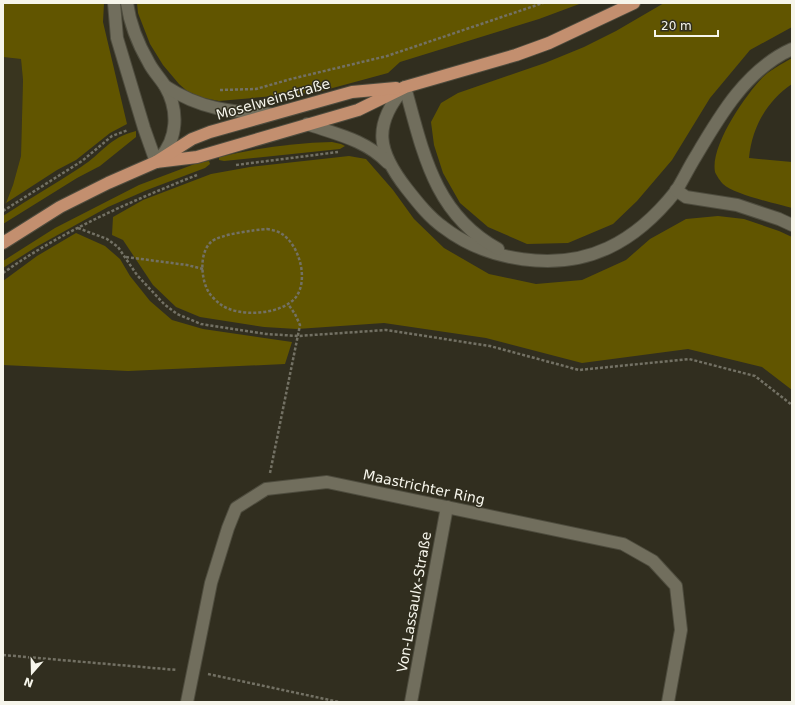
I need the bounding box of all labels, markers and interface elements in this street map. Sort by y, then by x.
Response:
scale bar [655,12,718,38]
text: 20 m [661,19,692,33]
street label: Moselweinstraße [214,75,332,123]
street label: Maastrichter Ring [362,466,486,508]
street label: Von-Lassaulx-Straße [394,530,434,674]
north arrow [12,653,52,693]
text: N [22,674,35,690]

